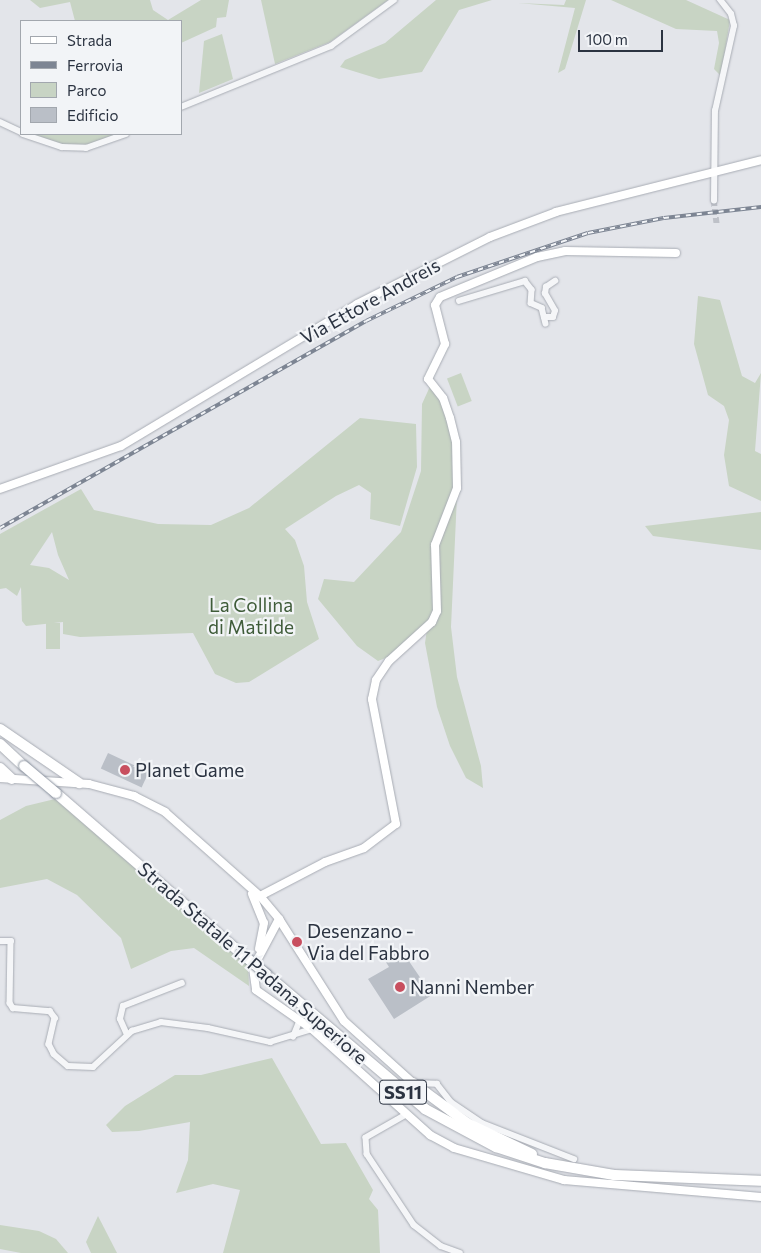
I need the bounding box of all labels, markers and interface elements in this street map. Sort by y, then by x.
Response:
legend [20,20,182,135]
scale bar [581,20,666,52]
text: 100 m [586,30,628,48]
text: Strada [67,31,112,49]
text: Ferrovia [67,56,123,74]
text: Parco [67,81,106,99]
text: Edificio [67,106,118,124]
street label: Via Ettore Andreis [296,253,444,349]
park label: La Collina di Matilde [208,594,294,638]
place label: Planet Game [135,759,244,781]
marker: Planet Game [119,764,131,776]
street label: Strada Statale 11 Padana Superiore [134,857,372,1069]
place label: Desenzano - Via del Fabbro [307,920,430,964]
marker: Desenzano - Via del Fabbro [291,936,303,948]
place label: Nanni Nember [410,976,534,998]
marker: Nanni Nember [394,981,406,993]
road number: SS11 [378,1076,428,1108]

